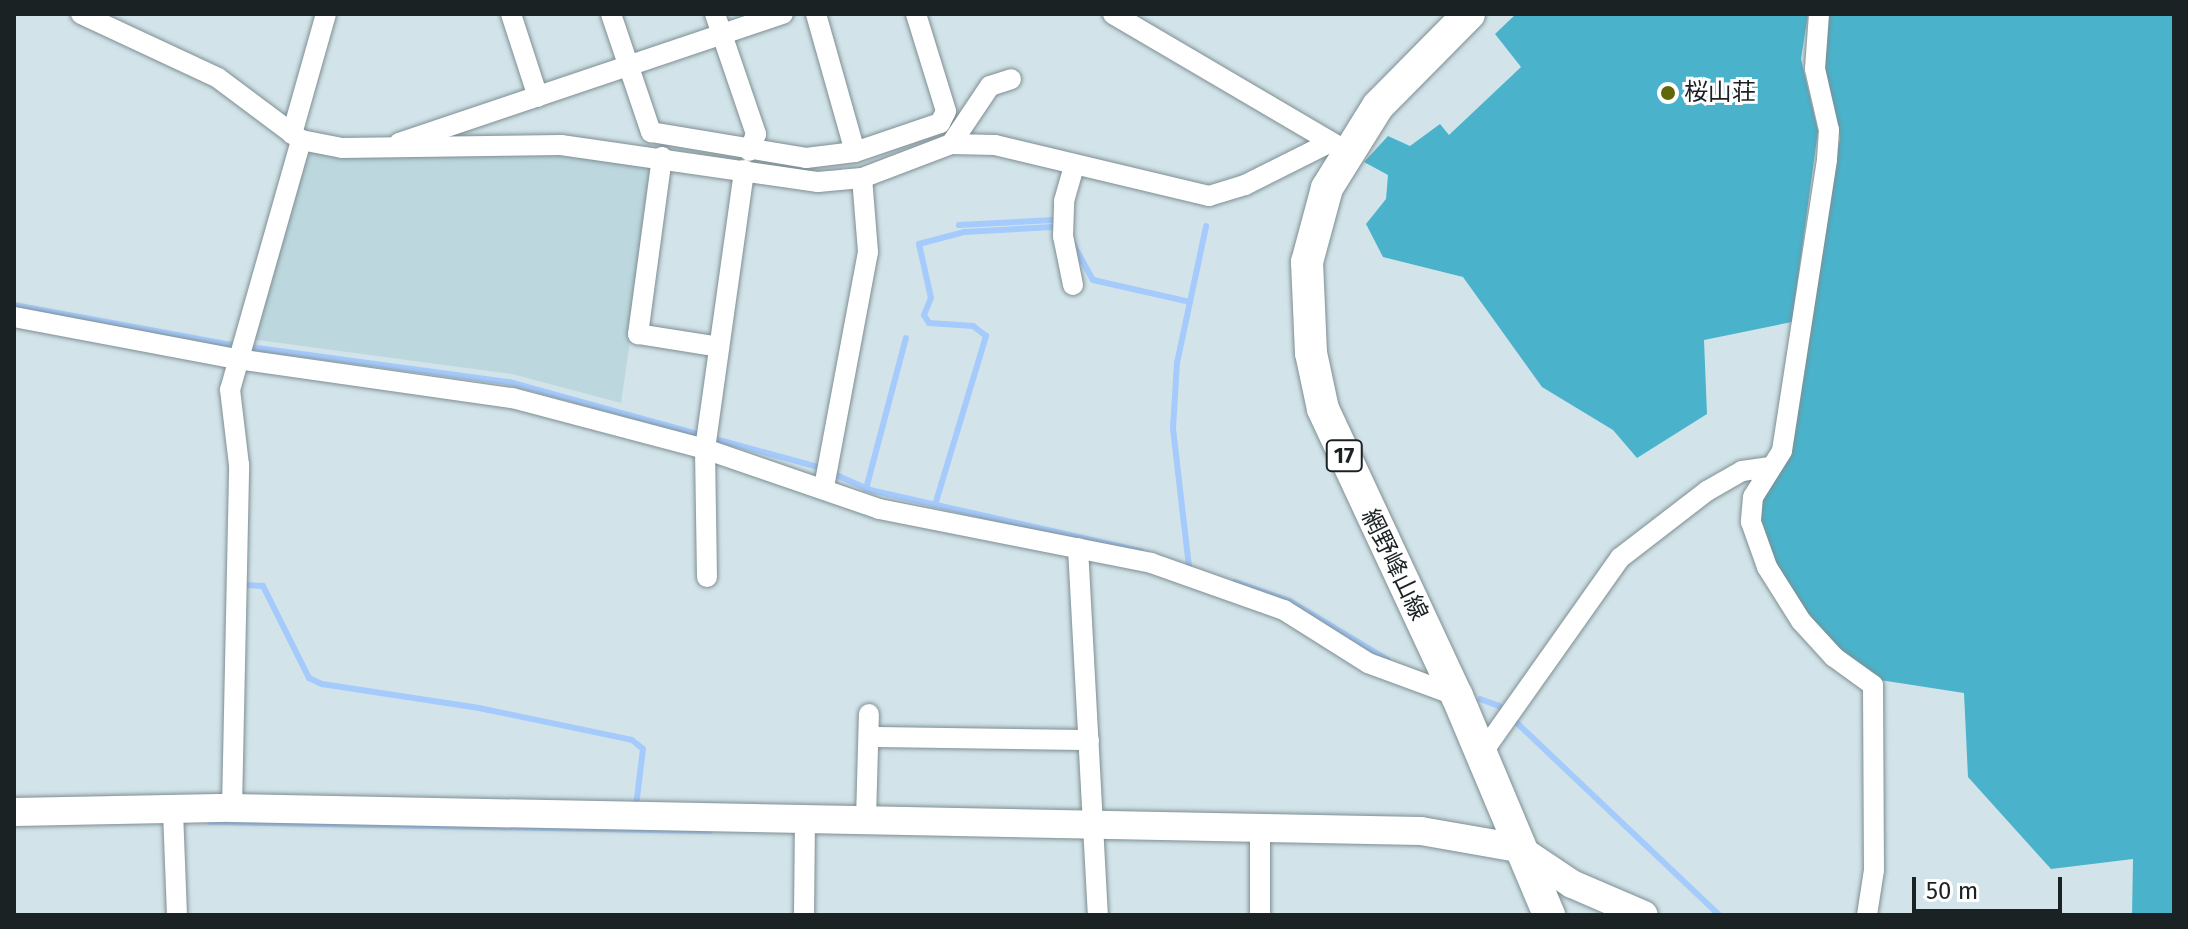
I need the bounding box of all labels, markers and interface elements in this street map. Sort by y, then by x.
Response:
place label: 桜山荘 [1684,79,1756,107]
marker: 桜山荘 [1659,84,1677,102]
road number: 17 [1324,438,1364,474]
street label: 網野峰山線 [1355,505,1433,625]
scale bar [1916,861,2066,911]
text: 50 m [1926,877,1978,905]

